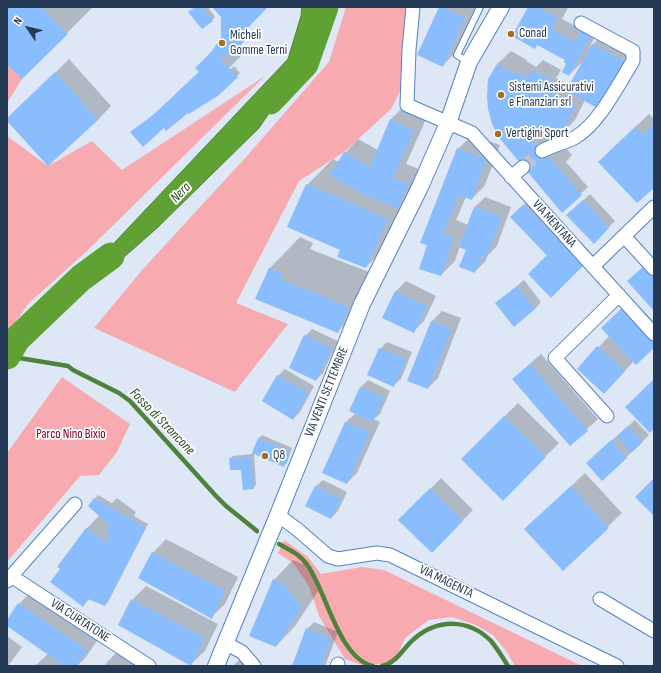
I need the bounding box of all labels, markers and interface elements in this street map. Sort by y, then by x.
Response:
north arrow [8,8,48,48]
text: N [11,15,25,27]
place label: Conad [519,26,547,42]
place label: Micheli Gomme Terni [230,28,287,59]
marker: Conad [506,29,516,39]
marker: Micheli Gomme Terni [217,38,227,48]
place label: Sistemi Assicurativi e Finanziari srl [509,80,594,111]
marker: Sistemi Assicurativi e Finanziari srl [496,90,506,100]
place label: Vertigini Sport [506,126,569,142]
marker: Vertigini Sport [493,129,503,139]
water label: Nera [167,179,195,207]
street label: VIA MENTANA [529,197,579,251]
street label: VIA VENTI SETTEMBRE [302,345,352,439]
water label: Fosso di Stroncone [126,385,198,459]
park label: Parco Nino Bixio [36,427,106,443]
place label: Q8 [273,448,285,464]
marker: Q8 [260,451,270,461]
street label: VIA MAGENTA [416,562,476,602]
street label: VIA CURTATONE [47,596,113,646]

